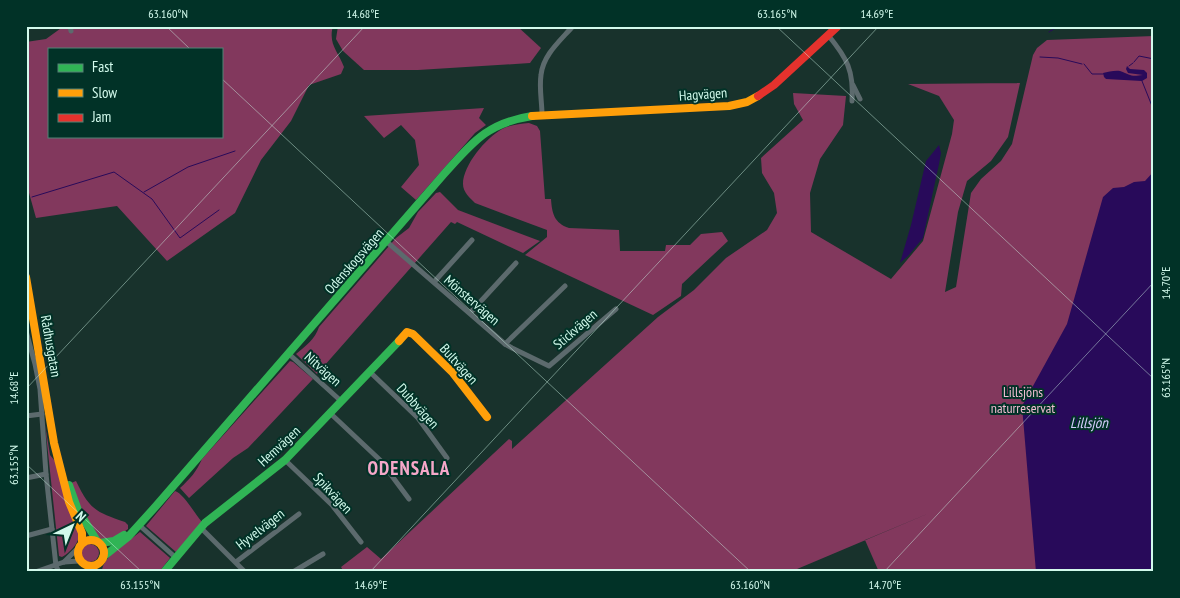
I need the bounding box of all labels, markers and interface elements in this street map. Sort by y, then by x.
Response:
text: 63.160°N [148,6,188,21]
text: 14.68°E [347,6,380,21]
text: 63.165°N [757,6,797,21]
text: 14.69°E [861,6,894,21]
legend [48,48,222,138]
text: Fast [92,57,113,76]
text: Slow [92,83,117,102]
street label: Hagvägen [678,83,728,105]
text: Jam [91,107,111,126]
street label: Odenskogsvägen [320,224,388,298]
text: 14.70°E [1158,267,1173,300]
street label: Mönstervägen [440,271,504,329]
street label: Stickvägen [549,305,601,353]
street label: Rådhusgatan [37,314,65,378]
street label: Bultvägen [436,340,482,388]
street label: Nitvägen [301,348,345,390]
text: 63.165°N [1158,358,1173,398]
text: 14.68°E [6,372,21,405]
street label: Dubbvägen [393,380,443,432]
park label: Lillsjöns naturreservat [991,383,1055,417]
water label: Lillsjön [1070,413,1109,432]
street label: Hemvägen [254,422,304,470]
text: 63.155°N [6,445,21,485]
district label: ODENSALA [368,456,450,480]
street label: Spikvägen [310,469,356,517]
north arrow [48,500,98,550]
street label: Hyvelvägen [232,505,288,553]
text: N [72,507,90,526]
text: 63.155°N [120,577,160,592]
text: 14.69°E [355,577,388,592]
text: 63.160°N [730,577,770,592]
text: 14.70°E [869,577,902,592]

